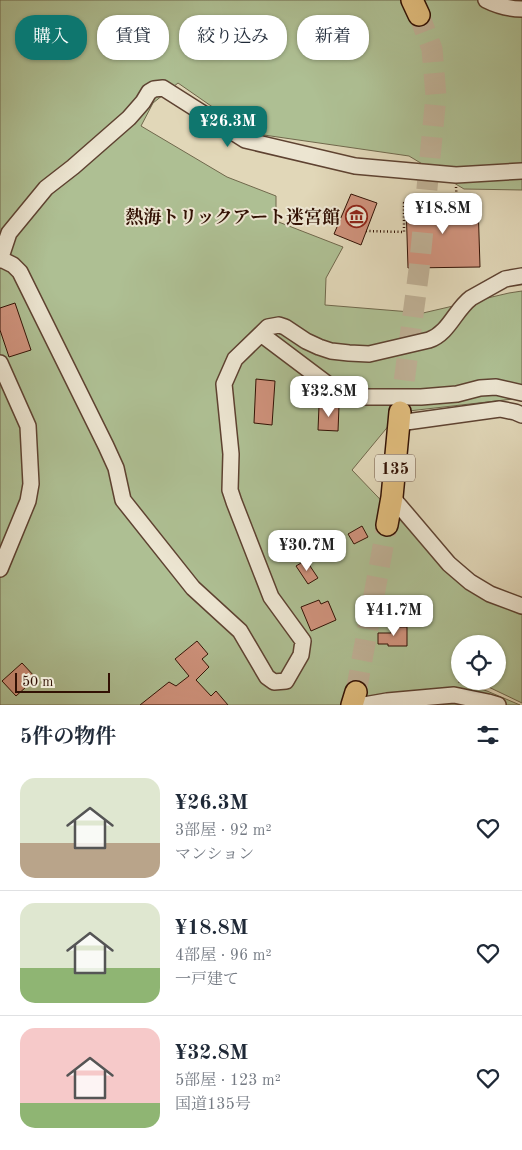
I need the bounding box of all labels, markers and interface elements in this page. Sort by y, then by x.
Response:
chip: 購入 [15,15,87,60]
chip: 賃貸 [97,15,169,60]
chip: 絞り込み [179,15,287,60]
chip: 新着 [297,15,369,60]
pin: ¥26.3M [187,106,269,148]
text: ¥26.3M [200,114,256,130]
pin: ¥18.8M [402,192,484,235]
text: ¥18.8M [415,201,471,217]
museum icon: 熱海トリックアート迷宮館 [344,205,368,229]
place label: 熱海トリックアート迷宮館 [125,207,340,227]
pin: ¥32.8M [288,376,370,418]
text: ¥32.8M [301,384,357,400]
road number: 135 [375,454,415,482]
pin: ¥30.7M [266,530,348,572]
text: ¥30.7M [279,538,335,554]
pin: ¥41.7M [353,594,435,637]
text: ¥41.7M [366,603,422,619]
map controls [451,635,506,690]
button: locate [451,635,506,690]
scale bar [15,670,110,693]
text: 50 m [22,675,53,689]
icon: filters [474,721,502,749]
text: 5件の物件 [20,727,116,748]
text: ¥26.3M [175,793,248,814]
icon: home [60,798,120,858]
icon: heart [474,814,502,842]
text: 3部屋 · 92 m² [175,823,272,839]
text: マンション [175,847,254,863]
text: ¥18.8M [175,918,248,939]
icon: home [60,923,120,983]
icon: heart [474,939,502,967]
text: 4部屋 · 96 m² [175,948,272,964]
text: 一戸建て [175,972,239,988]
text: ¥32.8M [175,1043,248,1064]
icon: home [60,1048,120,1108]
icon: heart [474,1064,502,1092]
text: 5部屋 · 123 m² [175,1073,281,1089]
text: 国道135号 [175,1097,251,1113]

